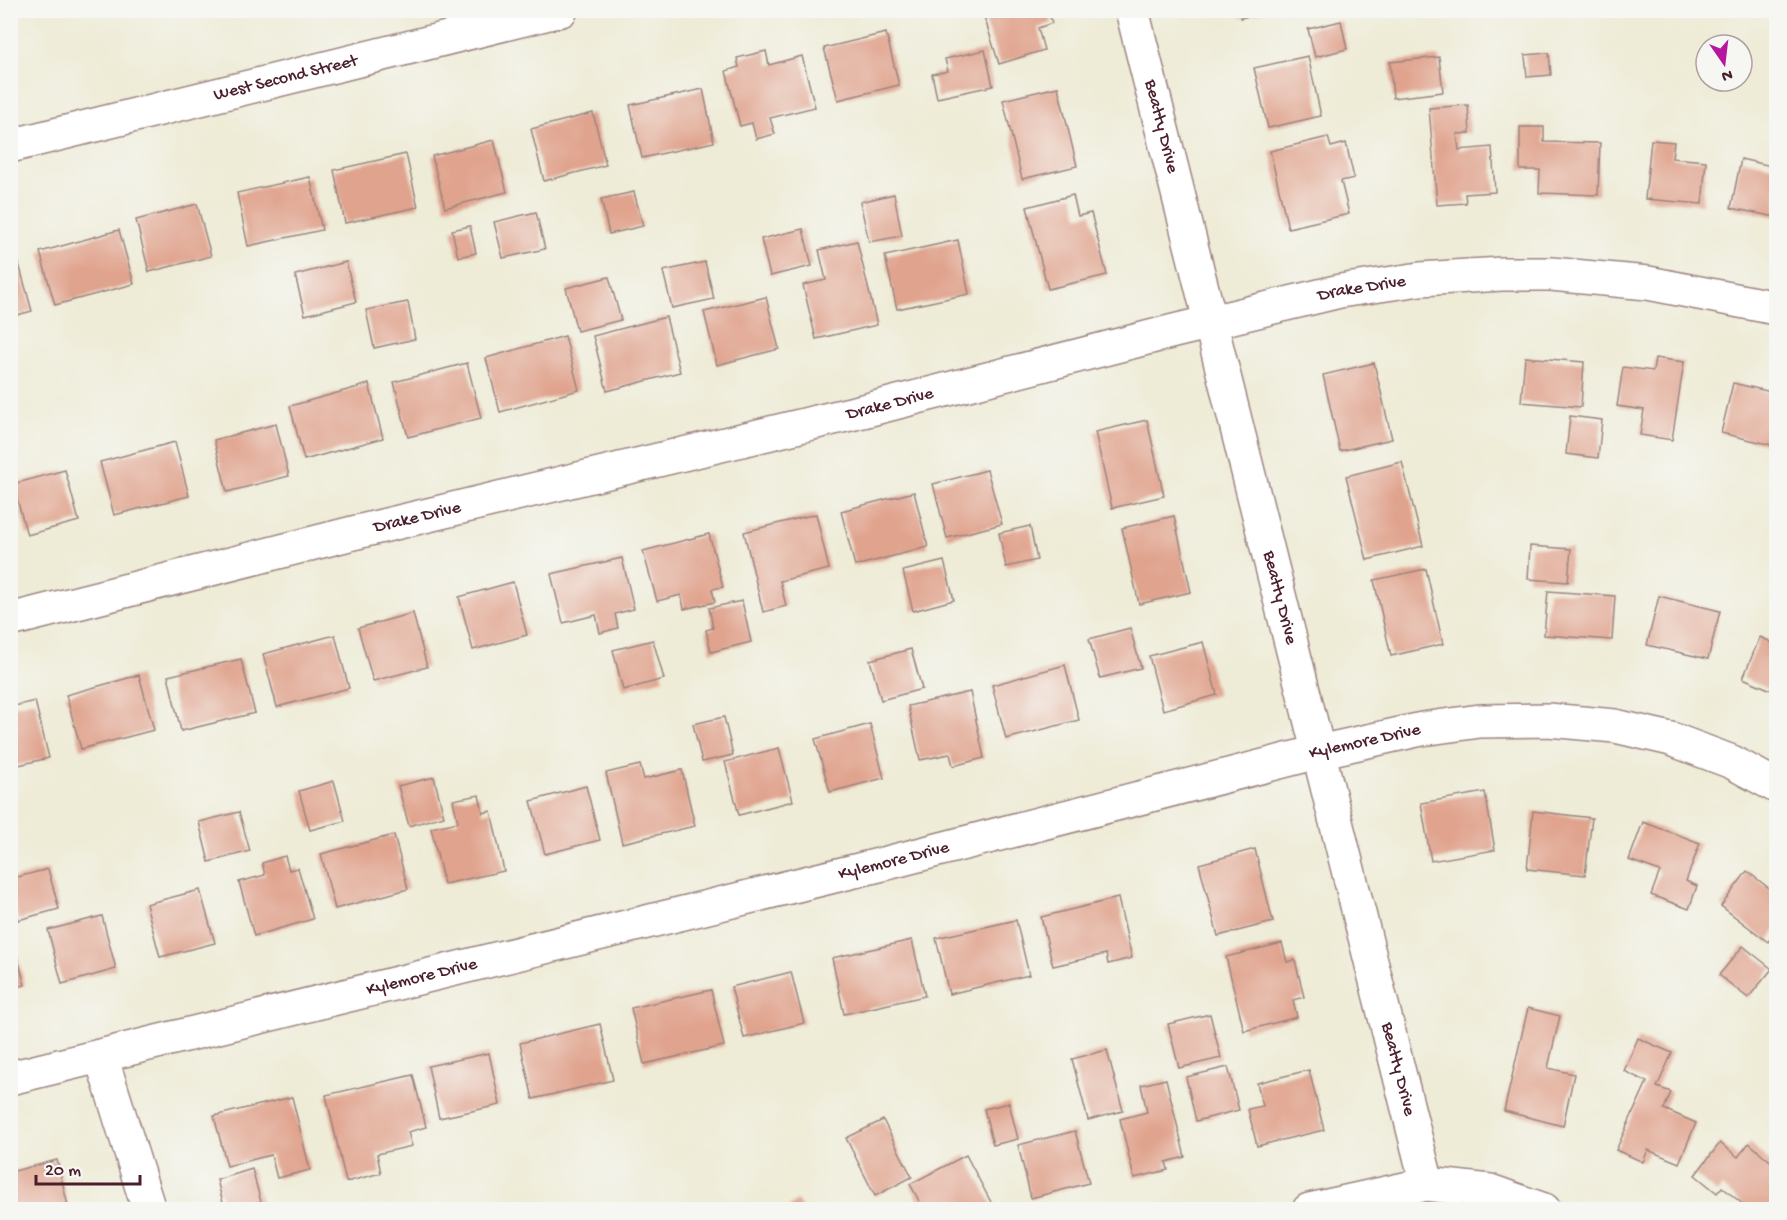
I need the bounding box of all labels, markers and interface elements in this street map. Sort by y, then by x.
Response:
north arrow [1694,33,1754,93]
street label: West Second Street [212,50,361,106]
text: N [1719,64,1734,85]
street label: Beatty Drive [1139,76,1183,176]
street label: Drake Drive [1315,271,1408,307]
street label: Drake Drive [843,383,936,425]
street label: Drake Drive [371,497,464,538]
street label: Beatty Drive [1258,548,1302,647]
street label: Kylemore Drive [1307,719,1423,764]
street label: Kylemore Drive [836,837,952,885]
street label: Kylemore Drive [364,953,480,1001]
street label: Beatty Drive [1376,1019,1420,1119]
scale bar [36,1148,140,1186]
text: 20 m [45,1161,81,1182]

